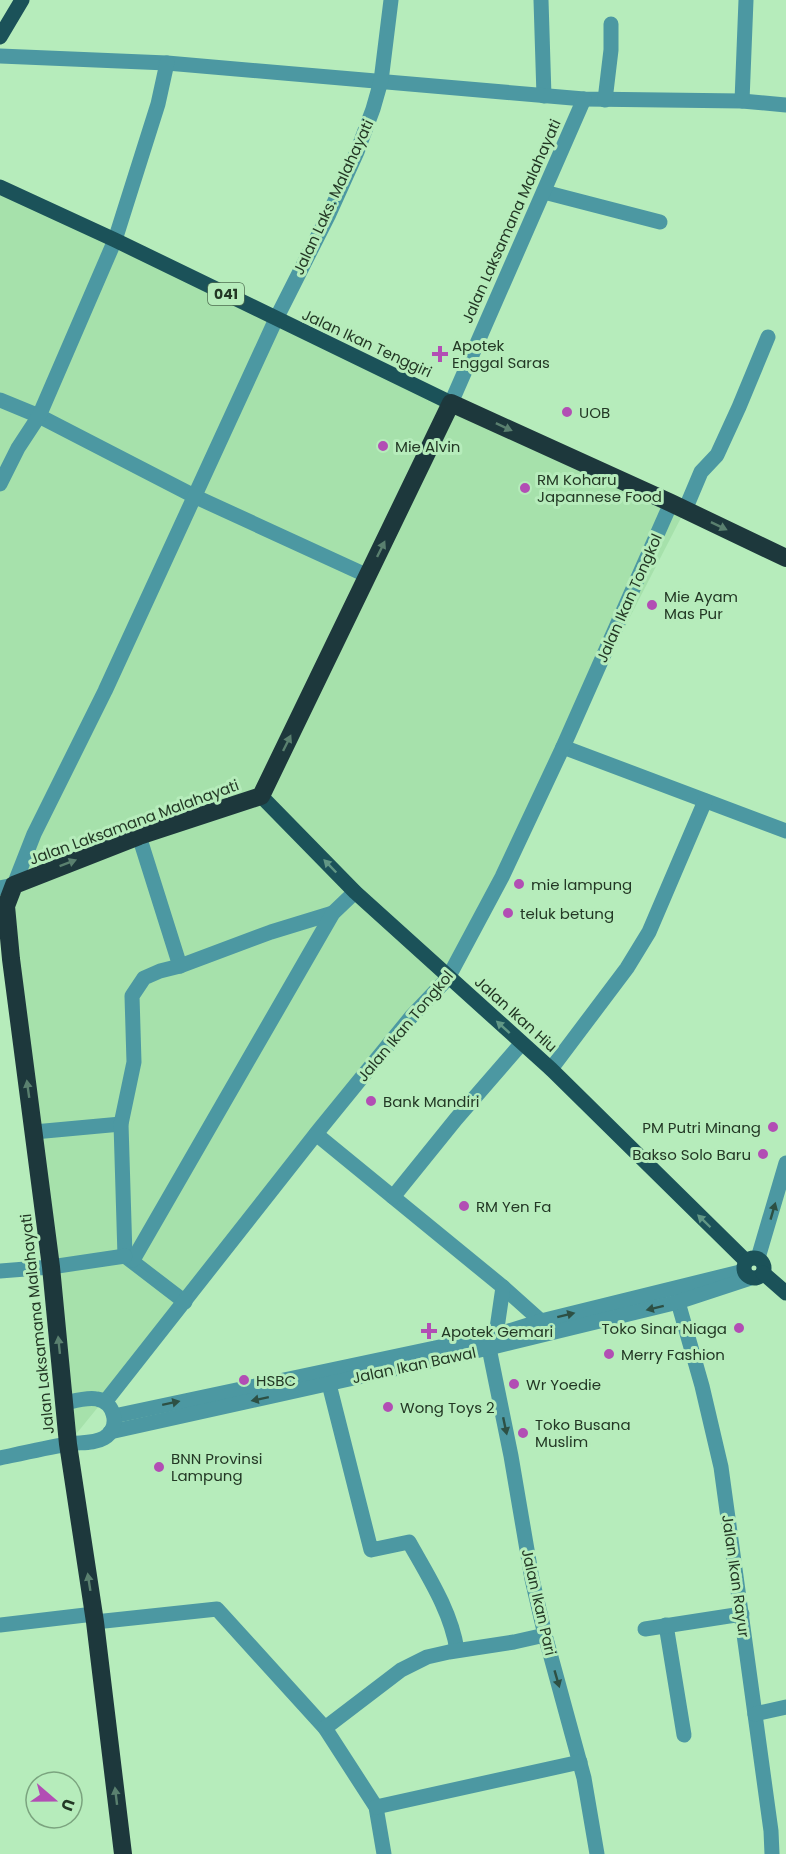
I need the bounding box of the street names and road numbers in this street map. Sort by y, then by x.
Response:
street label: Jalan Laks. Malahayati [288,116,378,278]
street label: Jalan Laksamana Malahayati [456,116,566,326]
road number: 041 [208,283,244,305]
street label: Jalan Ikan Tenggiri [299,304,435,382]
street label: Jalan Ikan Tongkol [591,530,667,666]
street label: Jalan Laksamana Malahayati [26,774,242,870]
street label: Jalan Ikan Tongkol [352,966,458,1086]
street label: Jalan Ikan Hiu [470,971,562,1057]
street label: Jalan Laksamana Malahayati [15,1213,59,1435]
street label: Jalan Ikan Bawal [350,1342,478,1388]
street label: Jalan Ikan Rayur [717,1513,755,1639]
street label: Jalan Ikan Pari [517,1547,561,1657]

